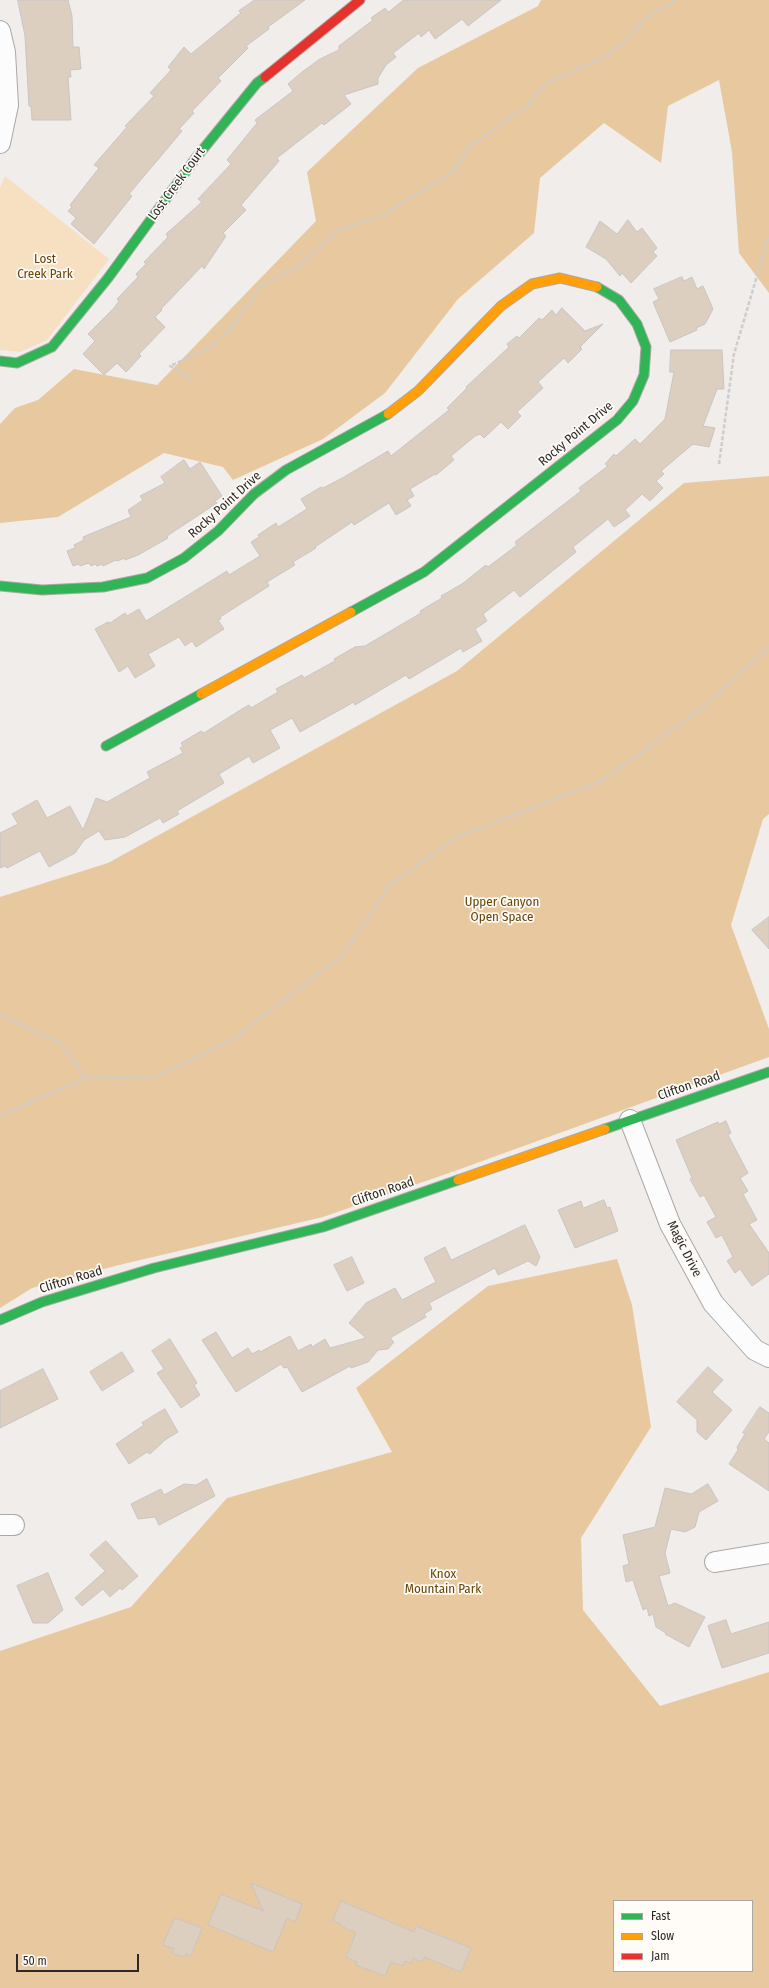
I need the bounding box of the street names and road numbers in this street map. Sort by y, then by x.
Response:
street label: Lost Creek Court [145,144,209,224]
street label: Rocky Point Drive [536,398,616,470]
street label: Rocky Point Drive [185,468,265,542]
street label: Clifton Road [656,1068,722,1104]
street label: Clifton Road [350,1174,416,1210]
street label: Magic Drive [663,1218,705,1280]
street label: Clifton Road [38,1263,104,1297]

